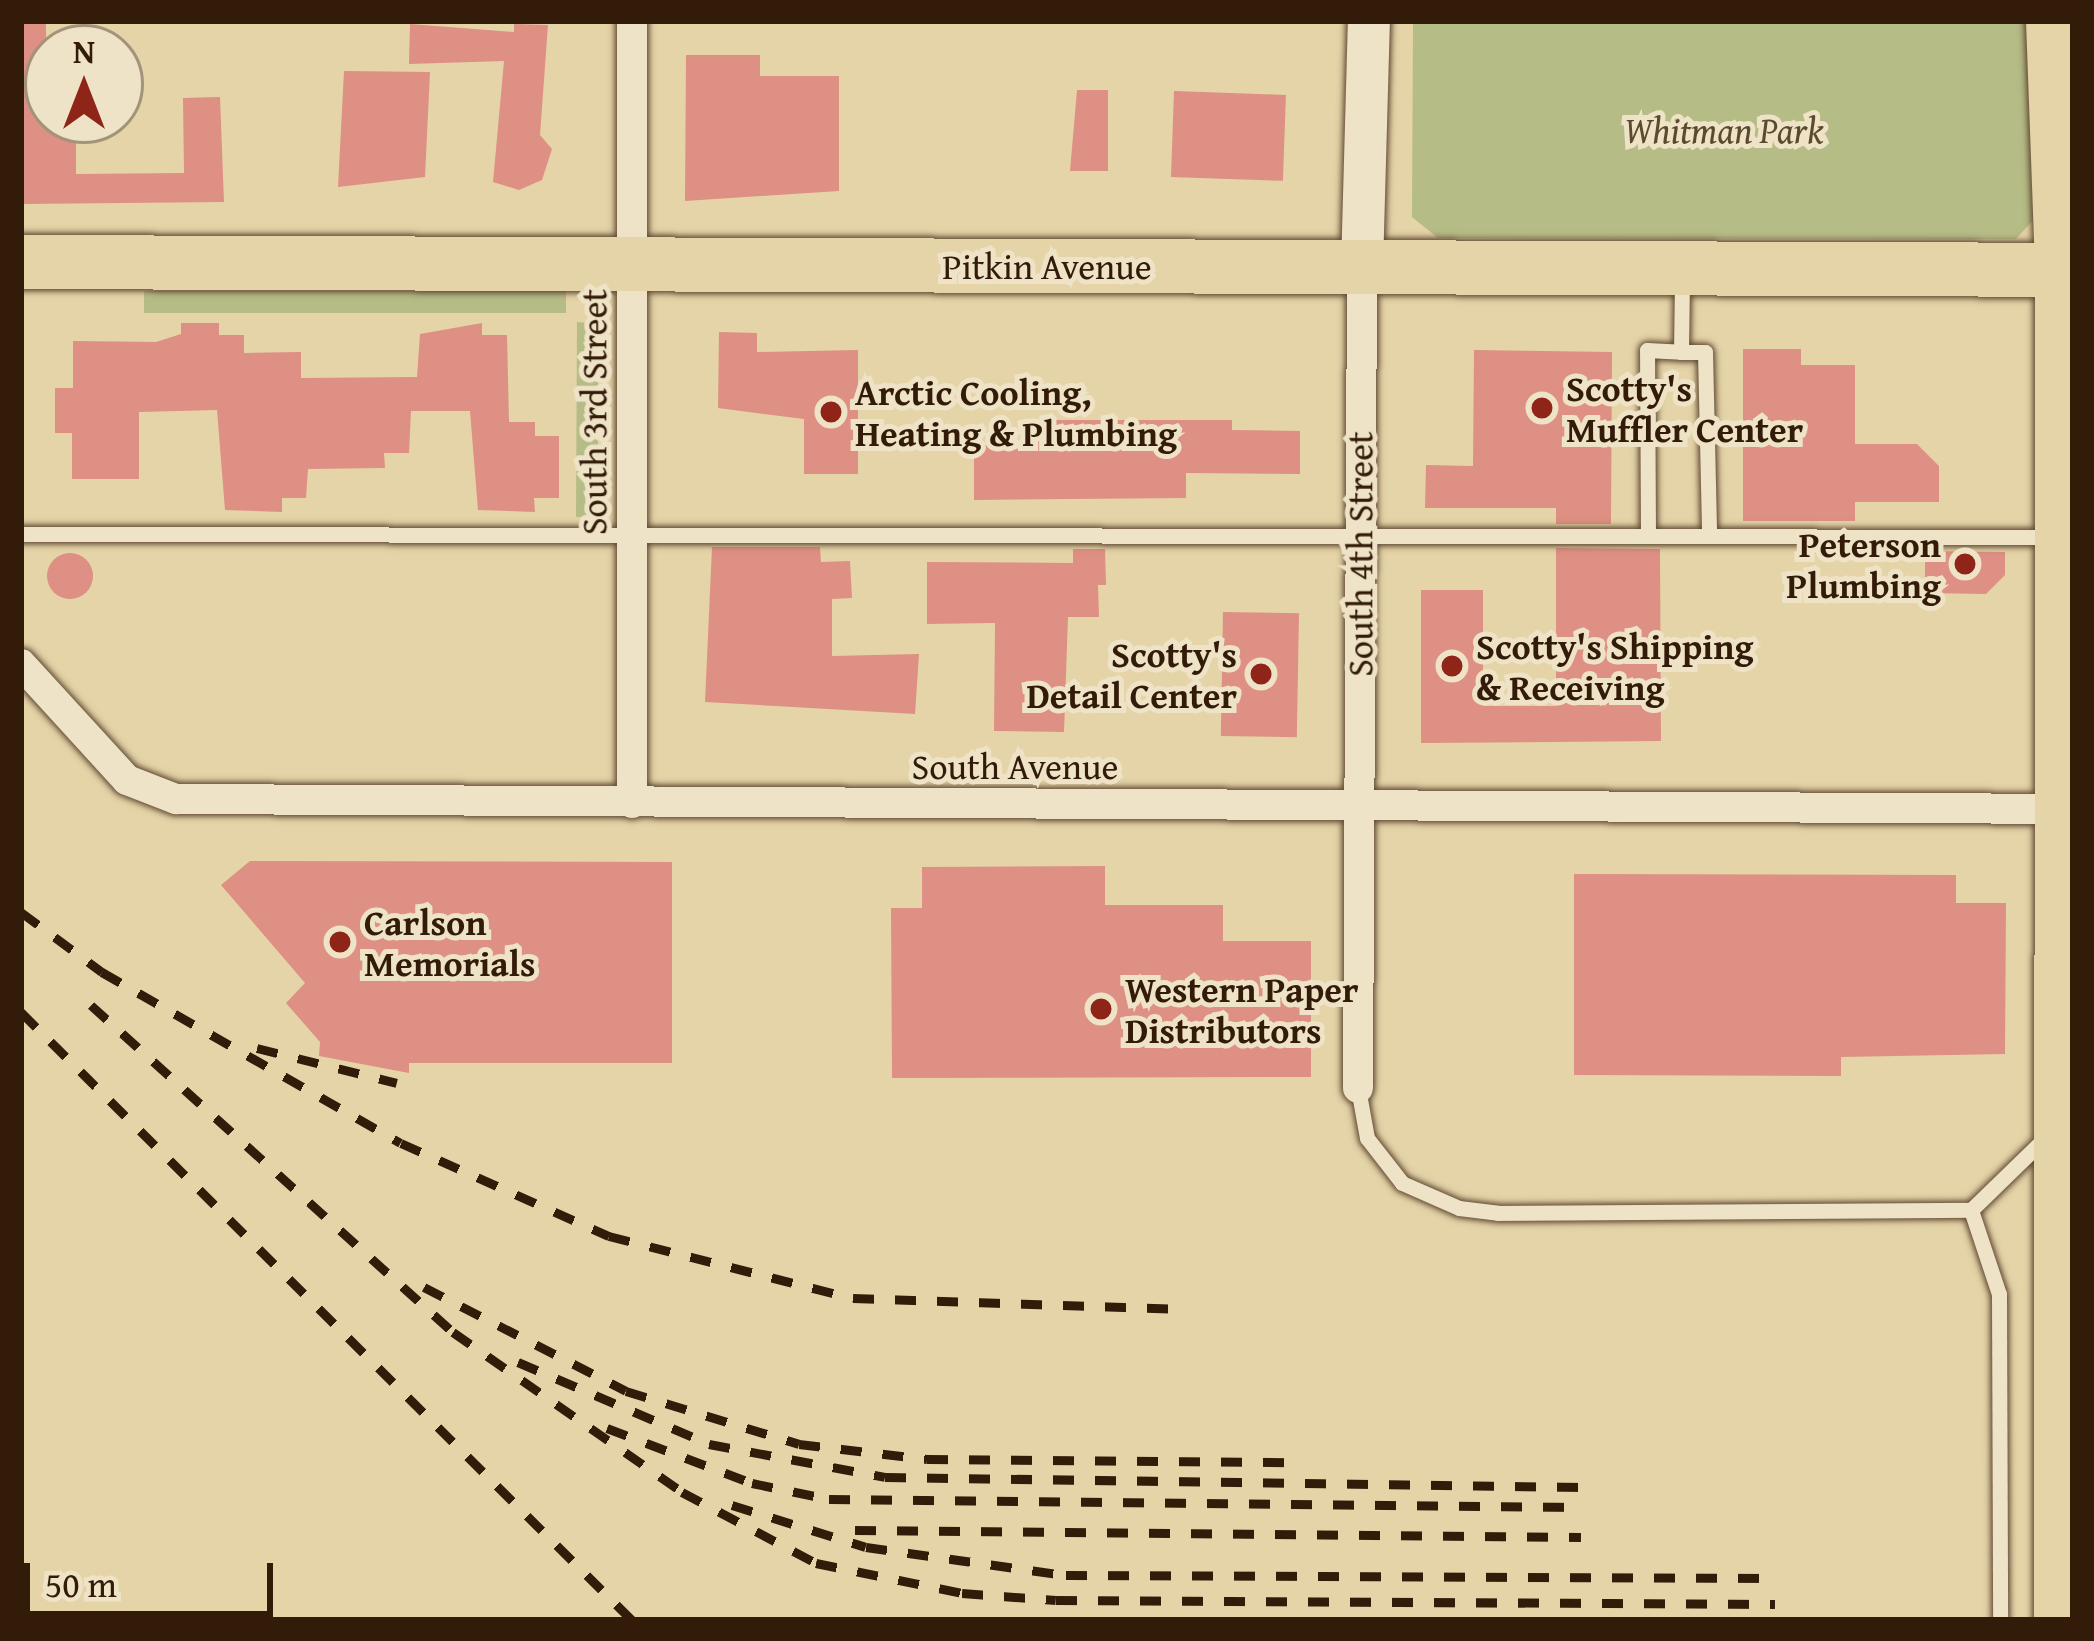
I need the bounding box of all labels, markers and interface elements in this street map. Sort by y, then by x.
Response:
north arrow [24,24,144,144]
text: N [73,27,95,75]
park label: Whitman Park [1625,108,1823,152]
street label: Pitkin Avenue [942,244,1152,288]
street label: South 3rd Street [571,289,615,535]
place label: Scotty's Muffler Center [1566,365,1803,450]
place label: Arctic Cooling, Heating & Plumbing [855,369,1177,454]
marker: Scotty's Muffler Center [1529,395,1555,421]
marker: Arctic Cooling, Heating & Plumbing [818,399,844,425]
street label: South 4th Street [1337,431,1381,677]
place label: Peterson Plumbing [1786,521,1941,606]
marker: Peterson Plumbing [1952,551,1978,577]
place label: Scotty's Shipping & Receiving [1476,623,1754,708]
place label: Scotty's Detail Center [1026,631,1237,716]
marker: Scotty's Shipping & Receiving [1439,653,1465,679]
marker: Scotty's Detail Center [1248,661,1274,687]
street label: South Avenue [912,744,1118,788]
place label: Carlson Memorials [364,899,535,984]
marker: Carlson Memorials [327,929,353,955]
place label: Western Paper Distributors [1125,966,1358,1051]
marker: Western Paper Distributors [1088,996,1114,1022]
scale bar [30,1539,279,1613]
text: 50 m [45,1557,117,1610]

